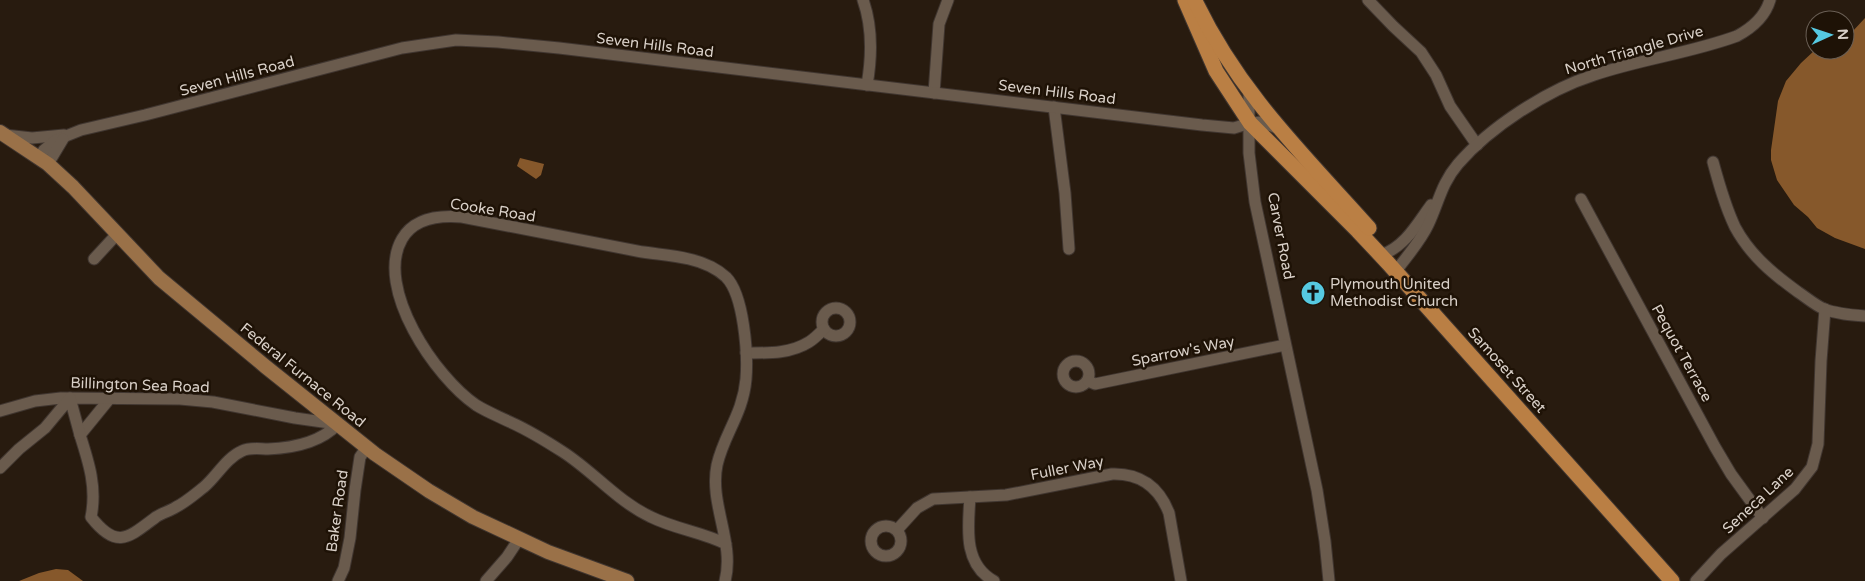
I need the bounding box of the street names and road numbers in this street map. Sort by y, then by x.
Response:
street label: North Triangle Drive [1563,22,1705,78]
street label: Seven Hills Road [595,29,715,61]
street label: Seven Hills Road [178,52,296,100]
street label: Seven Hills Road [997,76,1117,108]
street label: Carver Road [1264,191,1298,281]
street label: Cooke Road [449,194,537,226]
street label: Pequot Terrace [1648,301,1716,405]
street label: Federal Furnace Road [237,319,369,431]
street label: Samoset Street [1464,324,1550,417]
street label: Sparrow's Way [1130,332,1236,370]
street label: Billington Sea Road [70,374,210,396]
street label: Fuller Way [1029,452,1105,484]
street label: Seneca Lane [1719,463,1797,537]
street label: Baker Road [322,469,352,553]

